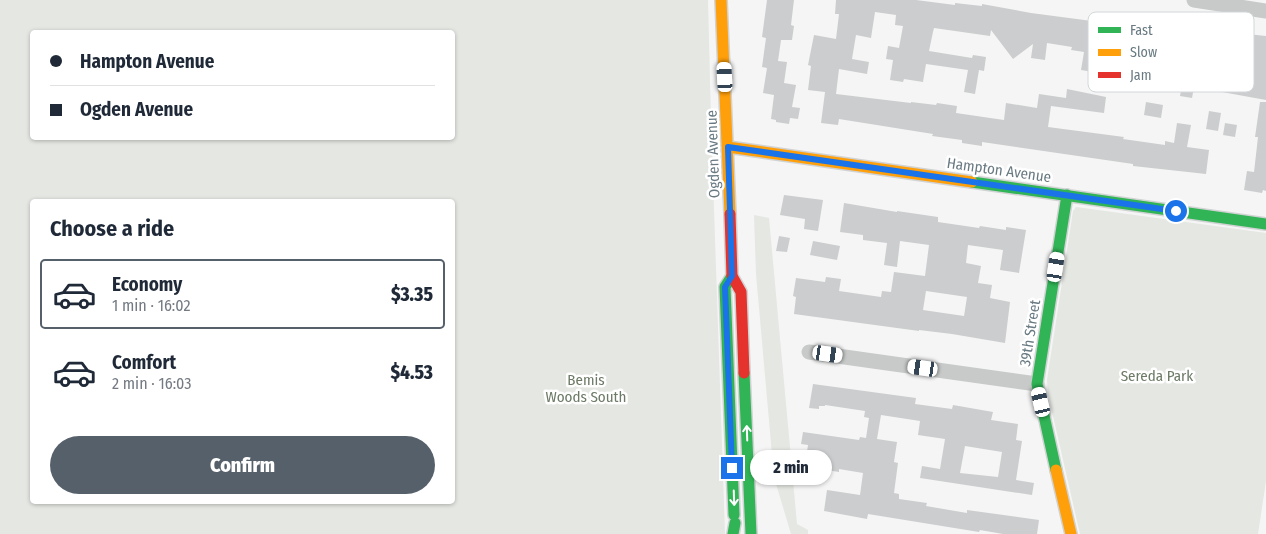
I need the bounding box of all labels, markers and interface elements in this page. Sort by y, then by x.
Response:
legend [1088,12,1254,92]
text: Fast [1130,22,1153,39]
text: Slow [1130,44,1157,61]
text: Hampton Avenue [80,50,214,73]
car [716,62,733,92]
text: Jam [1130,67,1151,84]
text: Ogden Avenue [80,98,193,121]
street label: Ogden Avenue [702,110,724,198]
street label: Hampton Avenue [946,154,1052,186]
route start [1165,200,1187,222]
text: Choose a ride [50,215,174,242]
car [1046,251,1065,283]
icon: car [52,272,97,317]
text: Economy [112,273,182,296]
text: $3.35 [391,283,433,306]
text: 1 min · 16:02 [112,296,190,315]
street label: 39th Street [1016,298,1044,368]
car [812,344,843,364]
icon: car [52,350,97,395]
text: Comfort [112,351,176,374]
car [907,358,938,378]
text: $4.53 [390,361,433,384]
park label: Sereda Park [1121,367,1193,385]
park label: Bemis Woods South [546,371,626,406]
text: 2 min · 16:03 [112,374,191,393]
car [1030,386,1051,418]
one-way arrow [742,425,751,441]
button: Confirm [50,436,435,494]
callout: 2 min [750,450,832,486]
route end [721,457,743,479]
text: 2 min [773,458,809,477]
one-way arrow [729,489,738,505]

